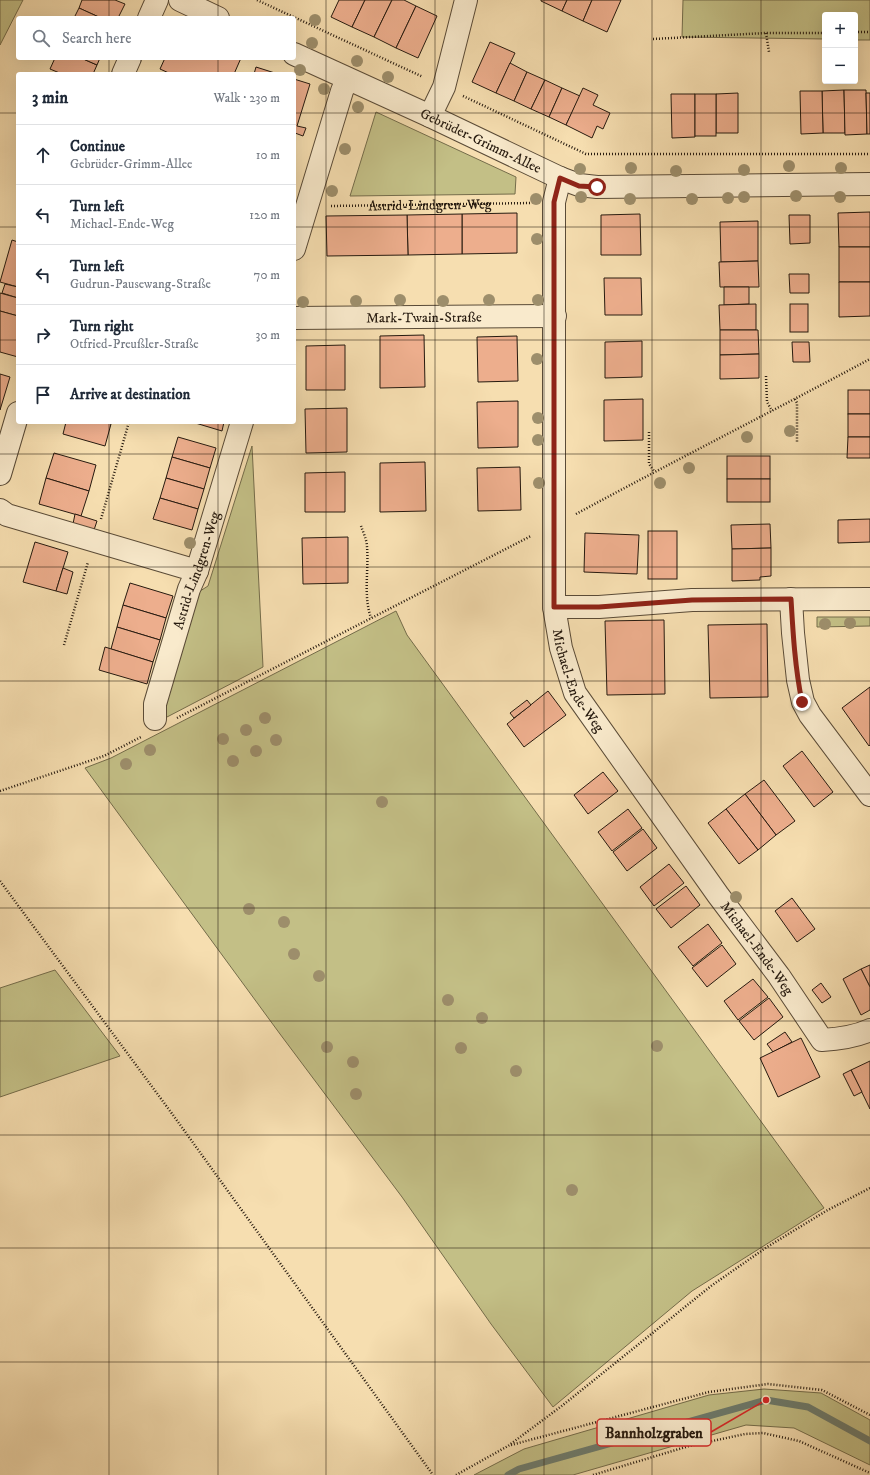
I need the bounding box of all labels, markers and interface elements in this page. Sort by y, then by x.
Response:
map controls [822,12,858,84]
button: + [822,12,858,48]
search box [16,16,296,60]
icon: search [30,27,52,49]
text: Search here [62,29,131,48]
button: − [822,48,858,84]
text: 3 min [32,87,68,109]
text: Walk · 230 m [214,90,280,106]
street label: Gebrüder-Grimm-Allee [417,105,544,178]
text: Continue [70,137,125,156]
icon: ahead [32,144,54,166]
text: 10 m [256,147,280,163]
text: Gebrüder-Grimm-Allee [70,156,193,172]
route start [588,178,606,196]
street label: Astrid-Lindgren-Weg [368,196,492,215]
text: Turn left [70,197,124,216]
icon: left [32,204,54,226]
text: 120 m [249,207,280,223]
text: Michael-Ende-Weg [70,216,174,232]
text: Turn left [70,257,124,276]
icon: left [32,264,54,286]
text: 70 m [254,267,280,283]
text: Gudrun-Pausewang-Straße [70,276,211,292]
street label: Mark-Twain-Straße [366,309,482,327]
text: Turn right [70,317,133,336]
icon: right [32,324,54,346]
text: 30 m [256,327,280,343]
text: Otfried-Preußler-Straße [70,336,199,352]
icon: arrive [32,384,54,406]
text: Arrive at destination [70,385,190,404]
street label: Astrid-Lindgren-Weg [170,509,225,632]
street label: Michael-Ende-Weg [548,628,608,736]
route end [793,693,811,711]
street label: Michael-Ende-Weg [716,898,797,999]
callout: Bannholzgraben [597,1419,711,1446]
text: Bannholzgraben [605,1424,703,1443]

